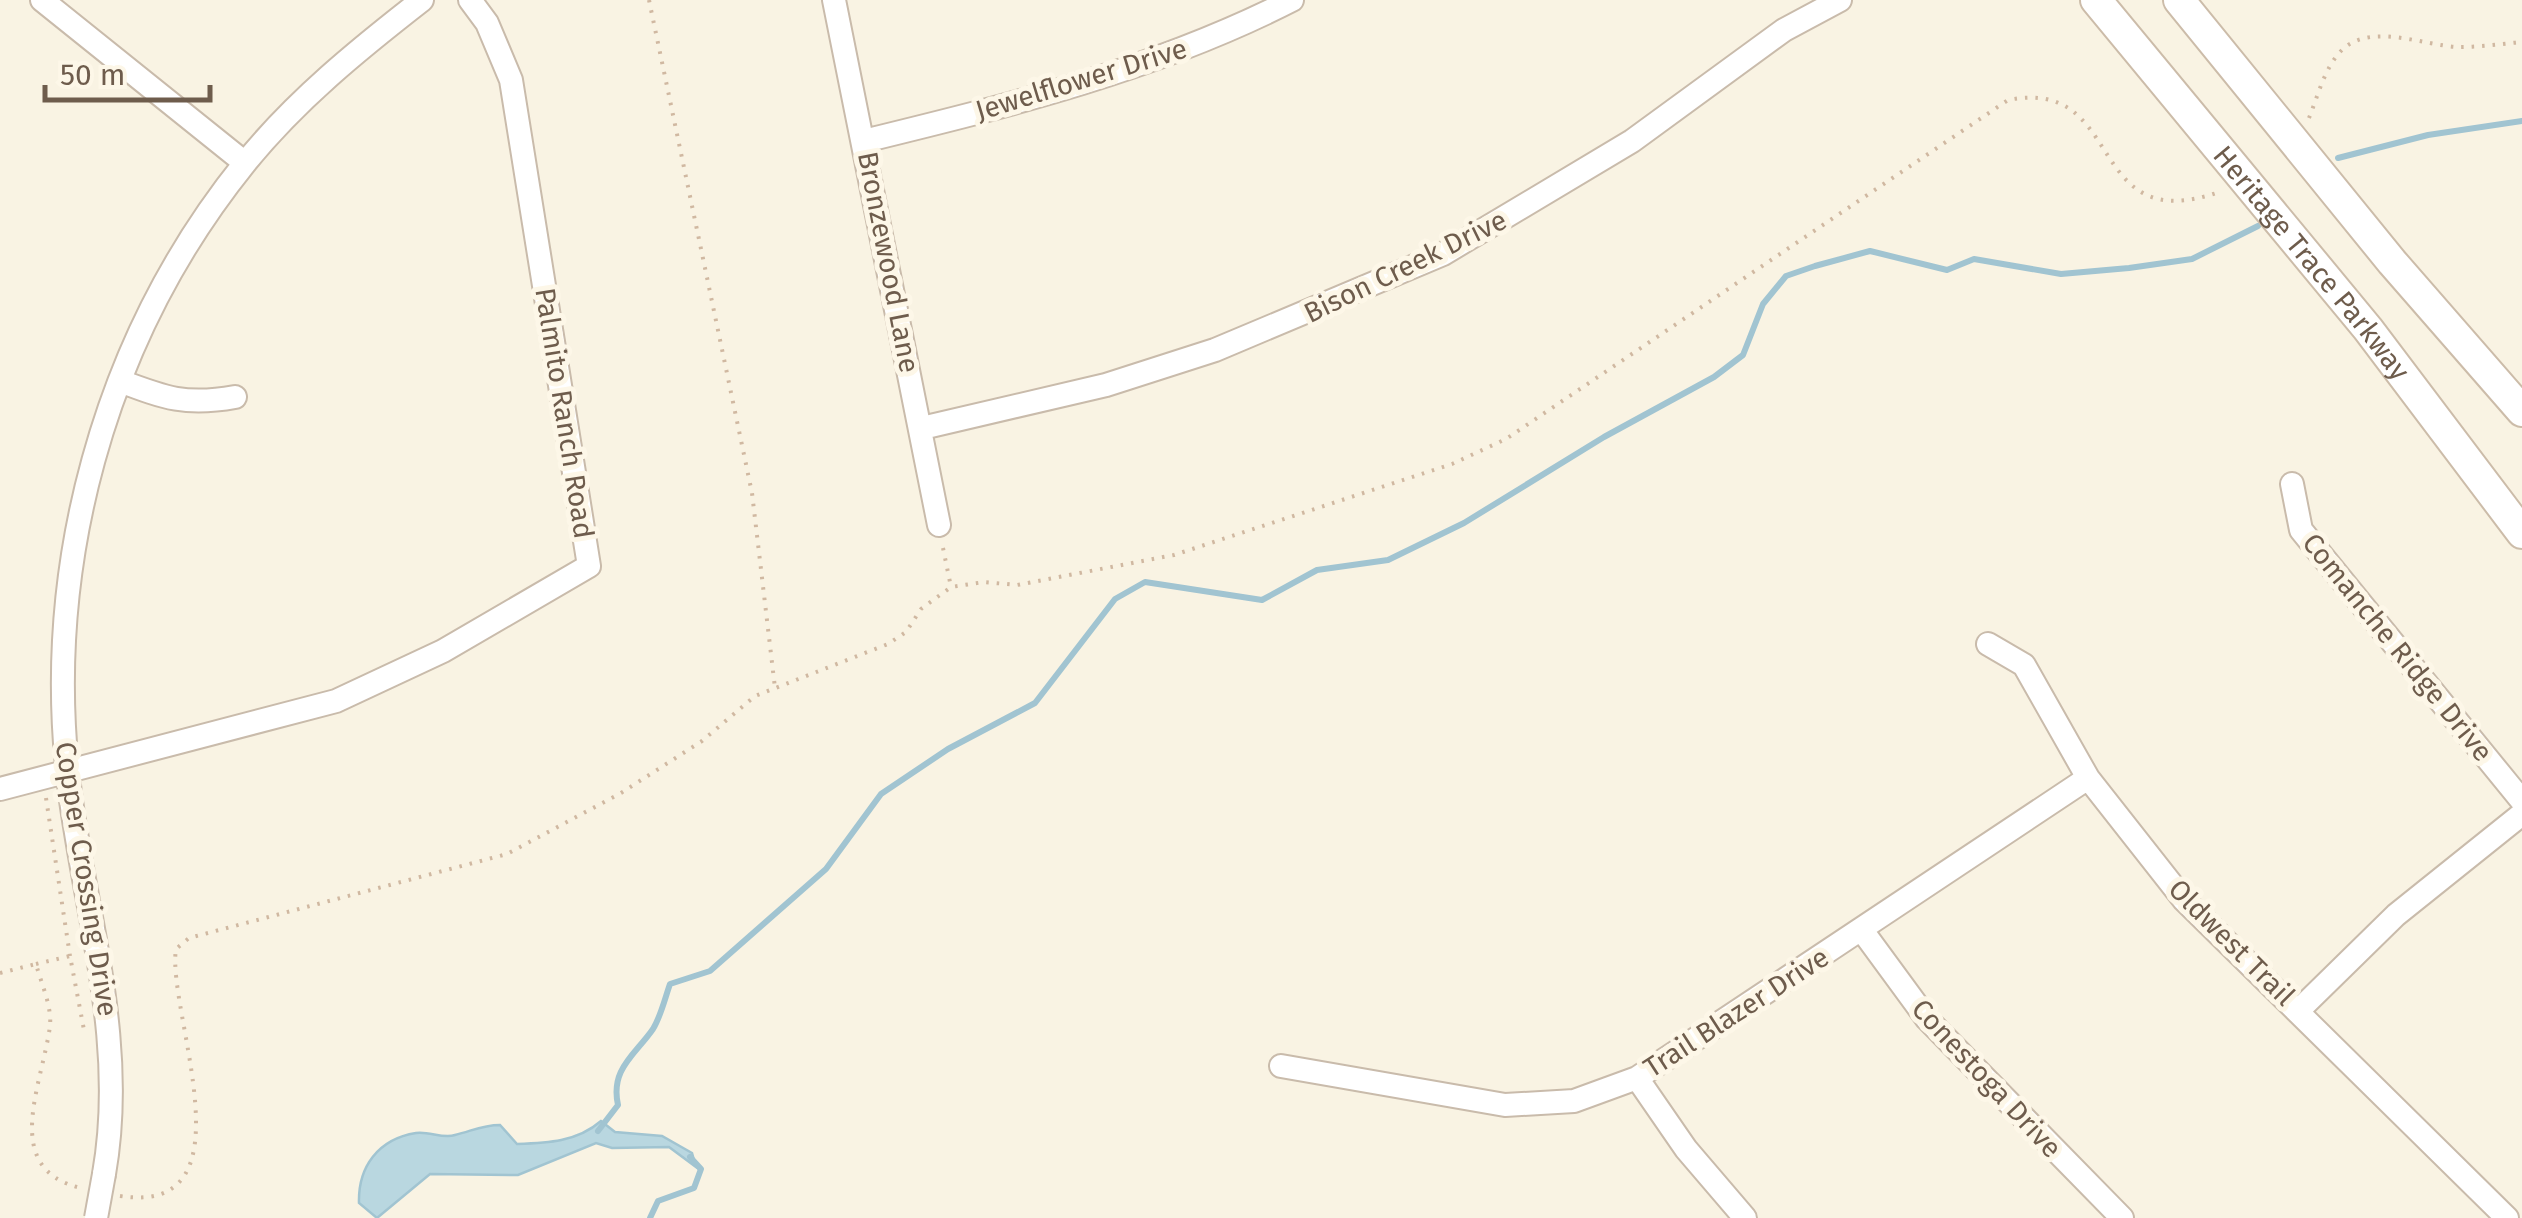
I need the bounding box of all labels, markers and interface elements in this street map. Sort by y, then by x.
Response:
street label: Jewelflower Drive [971,32,1191,127]
scale bar [45,40,210,102]
text: 50 m [60,57,125,93]
street label: Heritage Trace Parkway [2206,139,2417,387]
street label: Bronzewood Lane [851,149,926,375]
street label: Bison Creek Drive [1299,203,1512,330]
street label: Palmito Ranch Road [528,285,601,541]
street label: Comanche Ridge Drive [2296,527,2500,768]
street label: Copper Crossing Drive [48,739,125,1019]
street label: Oldwest Trail [2162,872,2302,1012]
street label: Trail Blazer Drive [1638,940,1835,1084]
street label: Conestoga Drive [1905,992,2068,1164]

